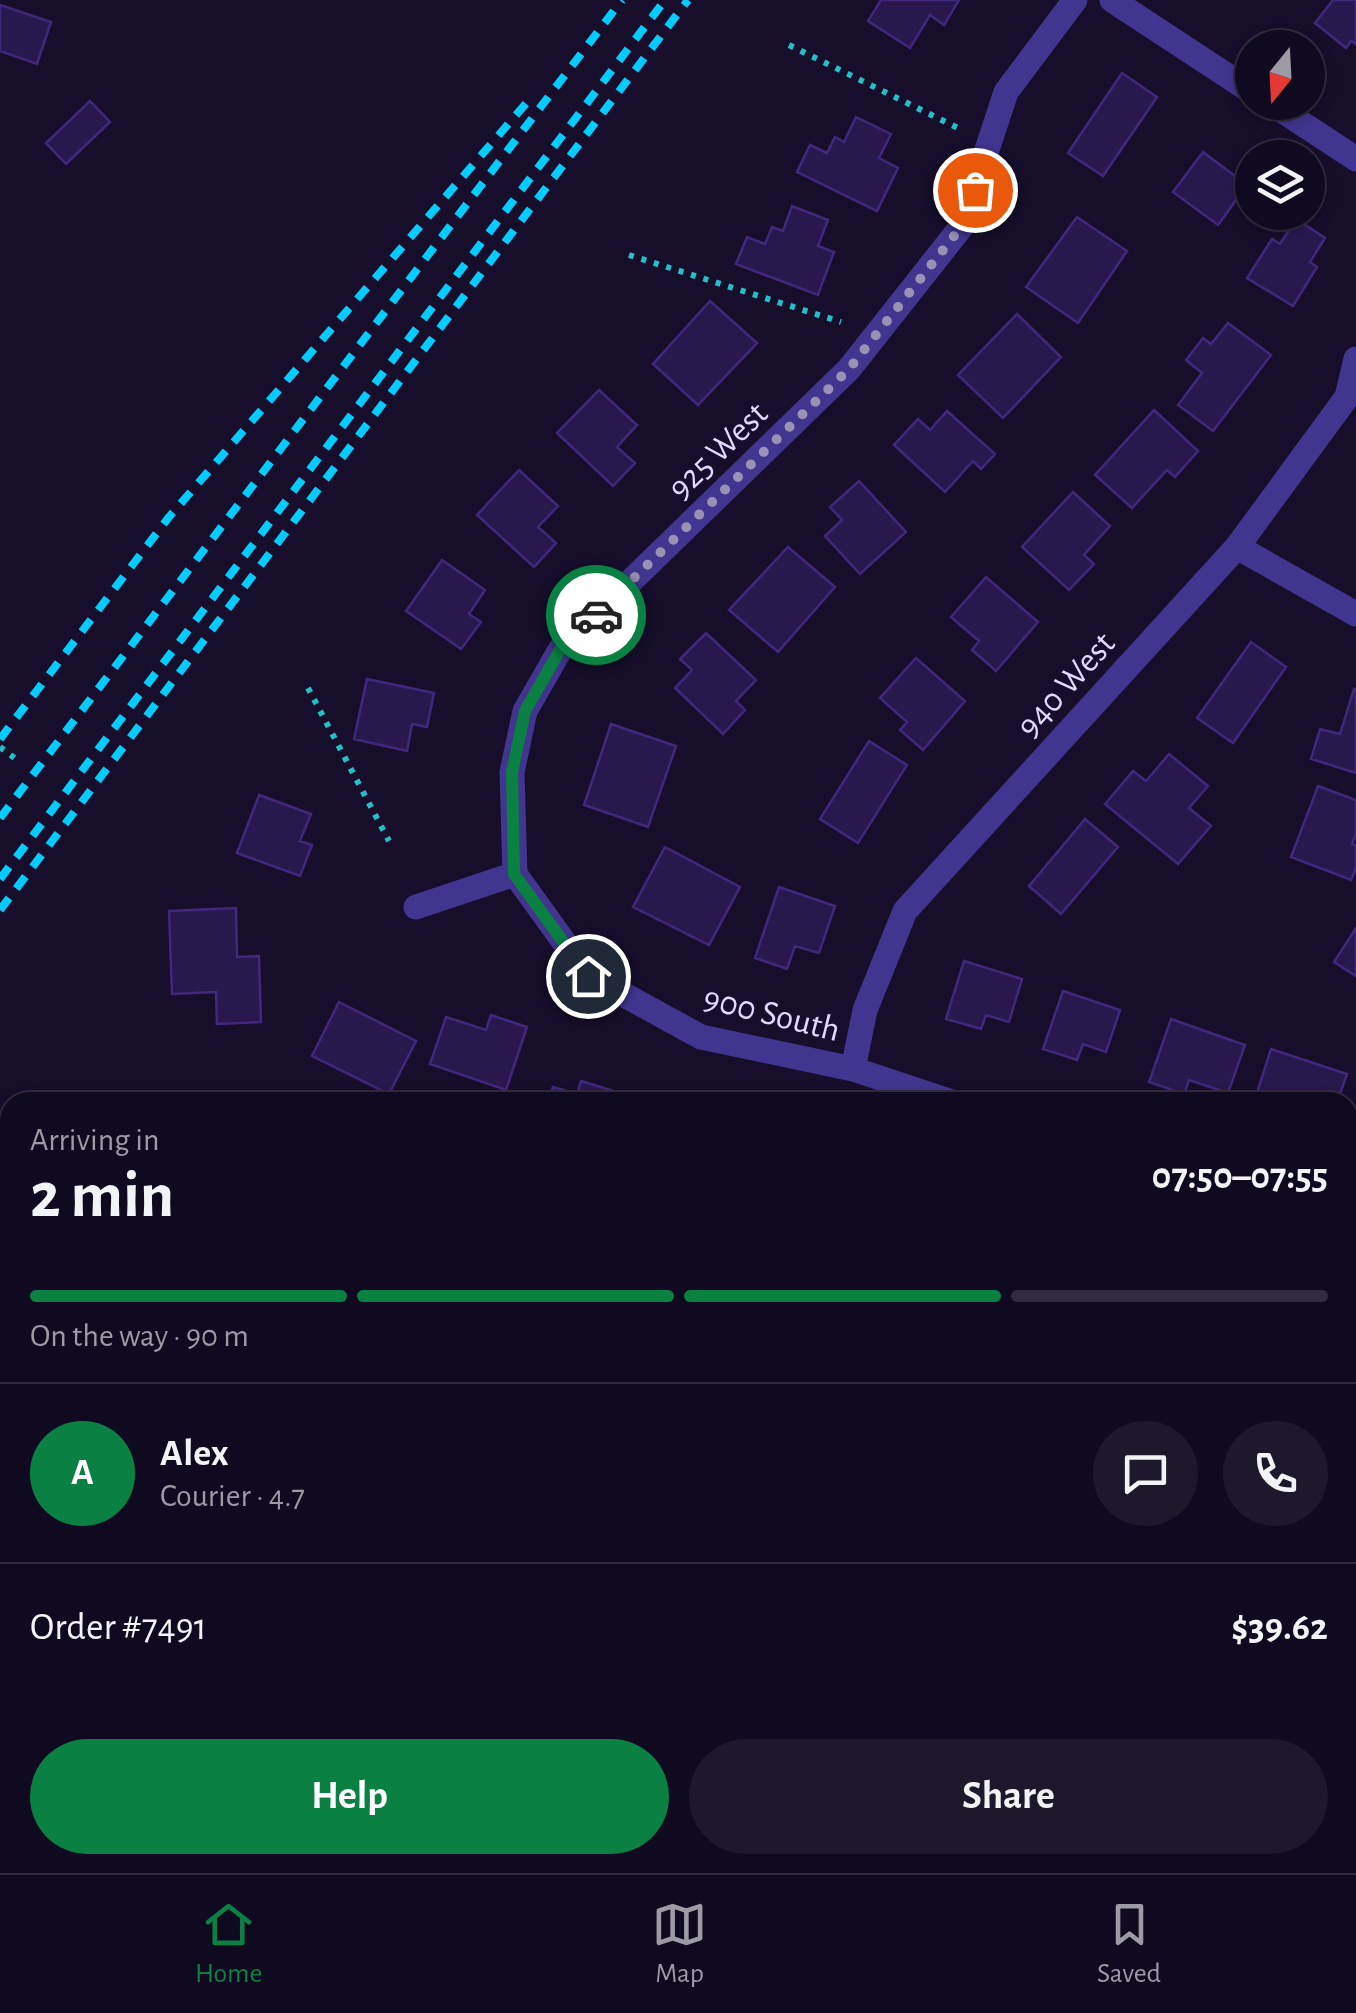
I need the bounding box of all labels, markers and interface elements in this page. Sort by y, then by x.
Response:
north arrow [1235,30,1325,120]
map controls [1235,30,1325,230]
button: layers [1235,140,1325,230]
pin [933,148,1018,233]
icon: bag [948,163,1003,218]
street label: 925 West [662,396,774,506]
courier [546,565,646,665]
icon: car [569,588,624,643]
street label: 940 West [1010,626,1122,744]
pin [546,934,631,1019]
icon: home [561,949,616,1004]
street label: 900 South [700,981,844,1048]
text: Arriving in [30,1124,159,1156]
text: 07:50–07:55 [1152,1158,1328,1196]
text: 2 min [30,1164,174,1229]
text: On the way · 90 m [30,1320,249,1352]
button: chat [1093,1421,1198,1526]
button: phone [1223,1421,1328,1526]
text: Alex [160,1435,229,1473]
text: A [71,1454,94,1492]
text: Courier · 4.7 [160,1480,305,1512]
text: Order #7491 [30,1609,207,1647]
text: $39.62 [1231,1609,1328,1647]
button: Help [30,1739,669,1854]
button: Share [689,1739,1328,1854]
tab: Home [195,1897,262,1991]
tab: Map [652,1897,707,1991]
tab: Saved [1097,1897,1161,1991]

